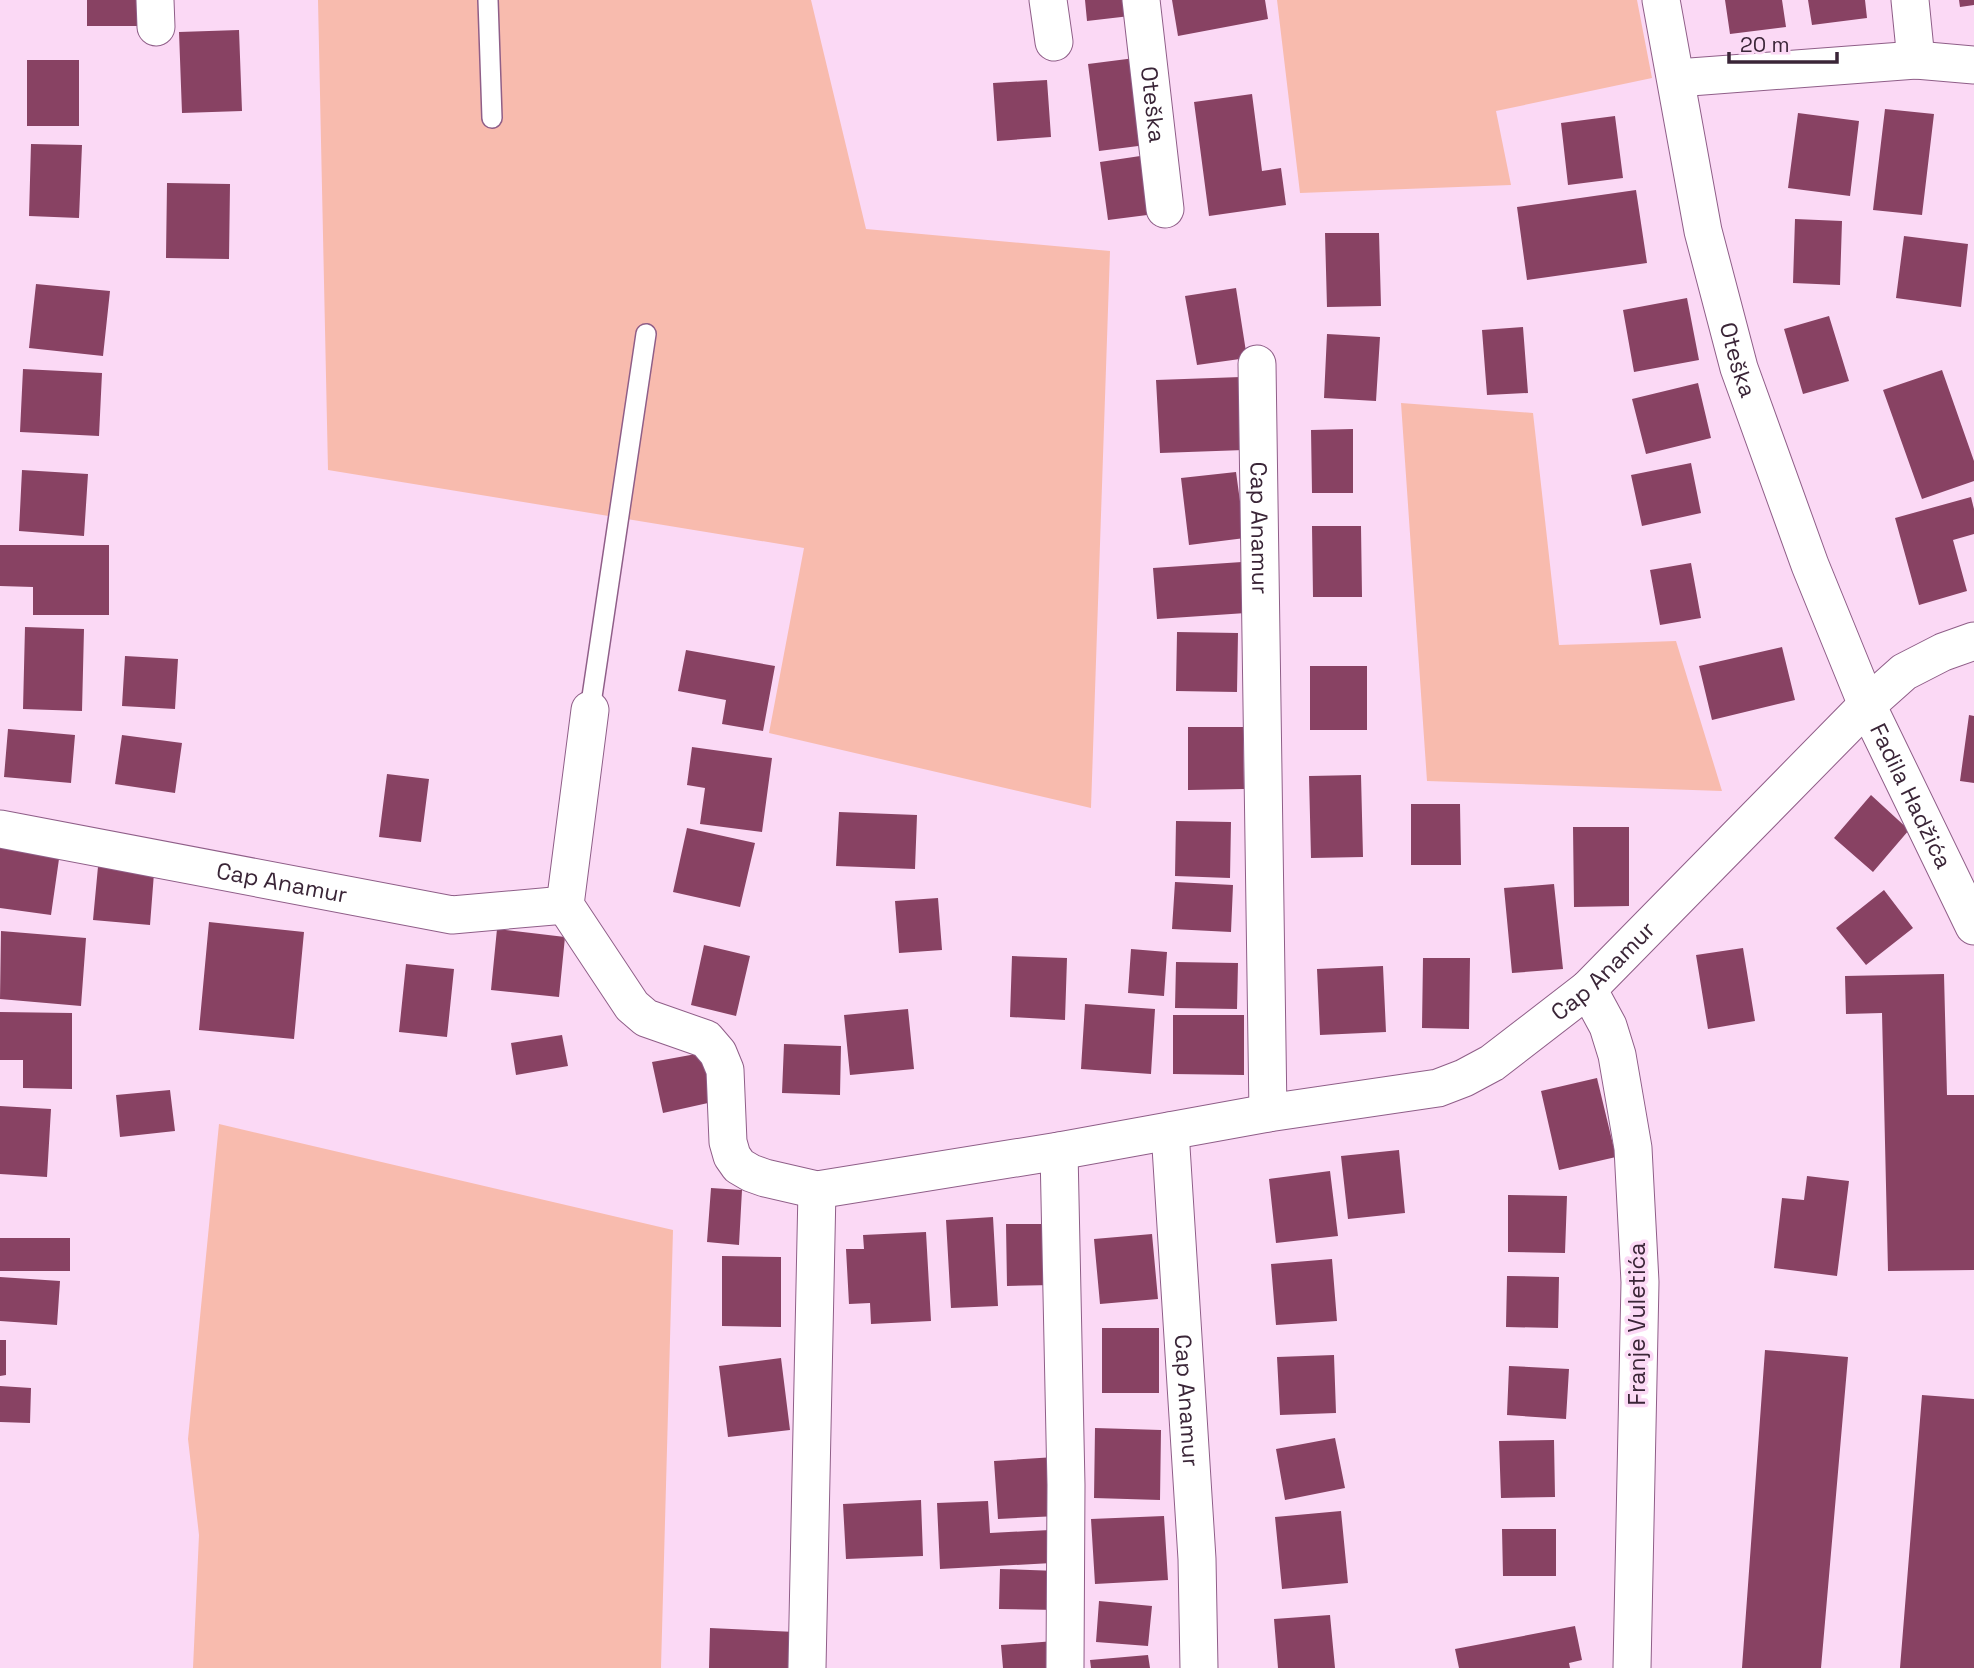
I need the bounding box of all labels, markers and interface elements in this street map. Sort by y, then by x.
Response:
scale bar [1729,21,1838,65]
text: 20 m [1740,31,1790,58]
street label: Oteška [1134,65,1172,144]
street label: Oteška [1713,319,1763,401]
street label: Cap Anamur [1243,461,1275,595]
street label: Fadila Hadžića [1863,718,1959,873]
street label: Cap Anamur [214,856,350,910]
street label: Cap Anamur [1545,915,1661,1027]
street label: Franje Vuletića [1622,1242,1652,1406]
street label: Cap Anamur [1168,1333,1206,1468]

